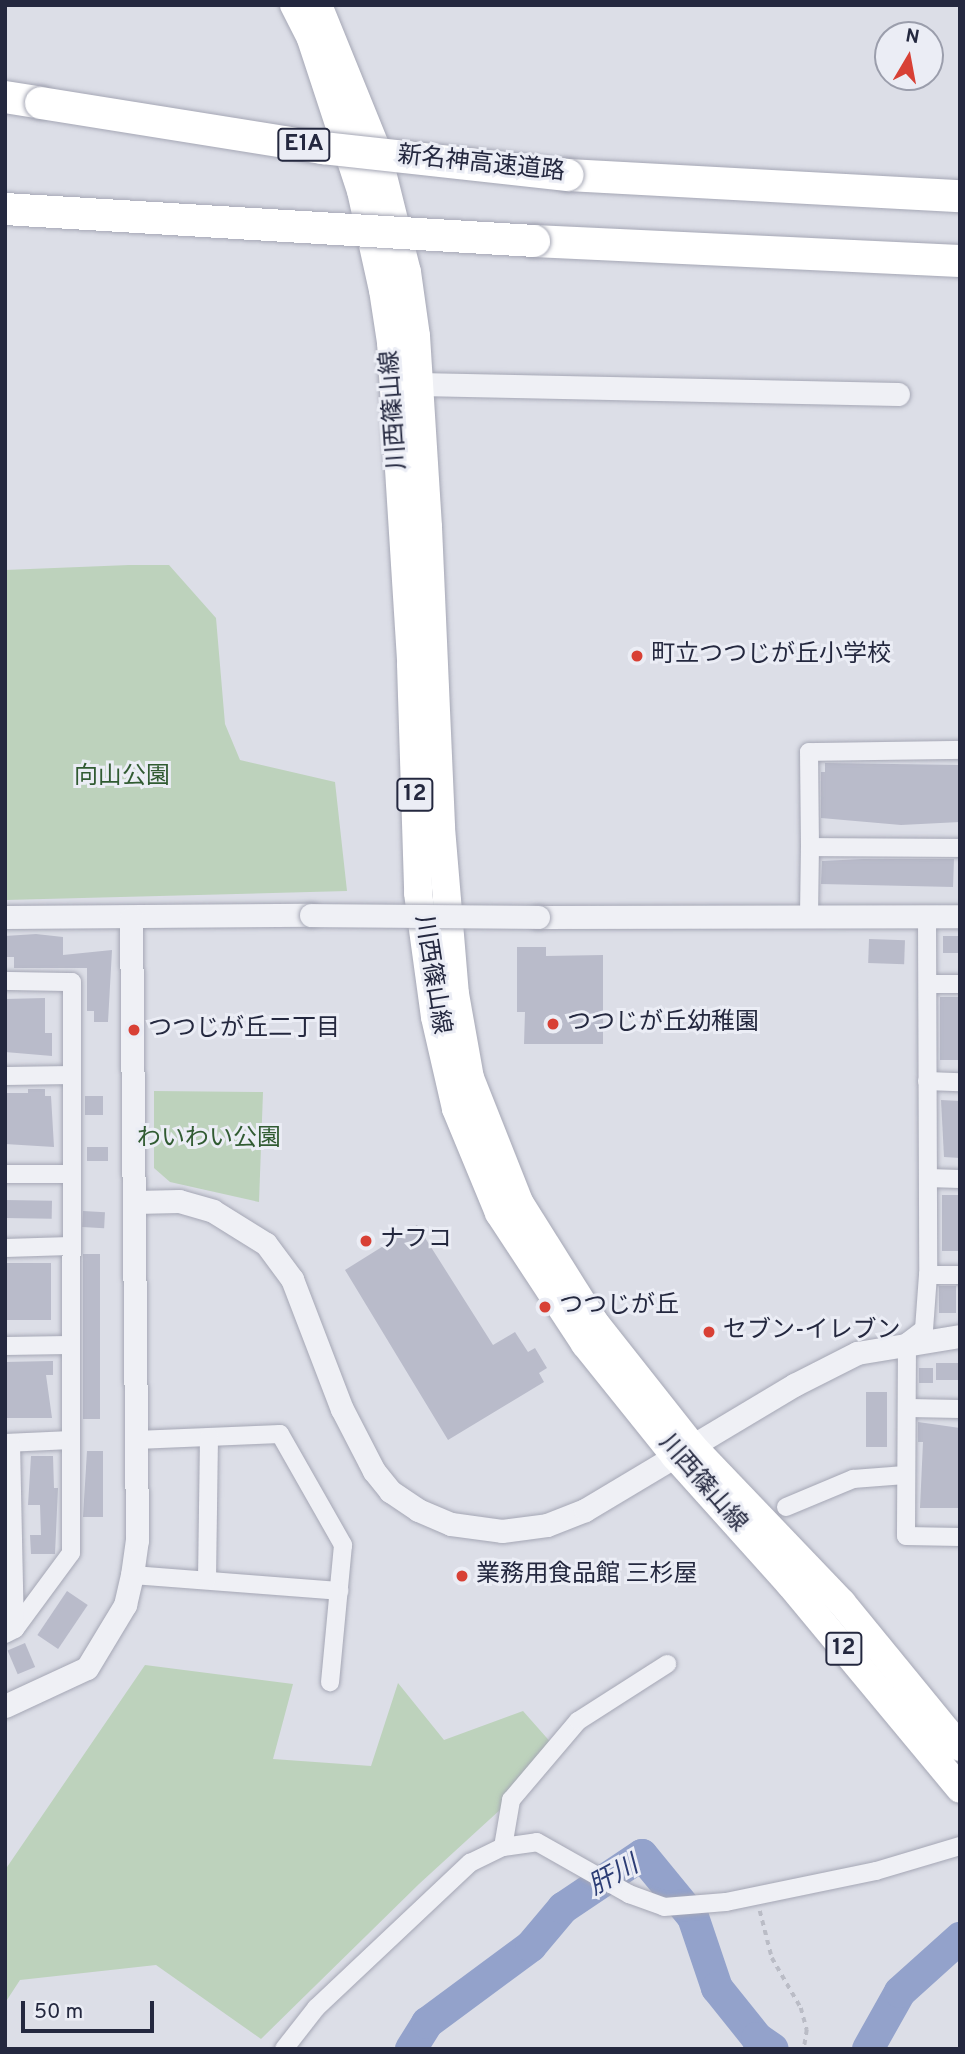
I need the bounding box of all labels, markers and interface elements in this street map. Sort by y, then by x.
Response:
north arrow [874,21,944,91]
text: N [903,24,921,50]
road number: E1A [276,126,332,164]
street label: 新名神高速道路 [396,142,566,188]
street label: 川西篠山線 [376,349,414,471]
place label: 町立つつじが丘小学校 [651,642,891,670]
marker: 町立つつじが丘小学校 [629,648,645,664]
park label: 向山公園 [74,764,170,792]
road number: 12 [396,776,434,814]
street label: 川西篠山線 [407,913,455,1037]
place label: つつじが丘幼稚園 [567,1010,759,1038]
place label: つつじが丘二丁目 [148,1016,340,1044]
marker: つつじが丘幼稚園 [545,1016,561,1032]
marker: つつじが丘二丁目 [126,1022,142,1038]
park label: わいわい公園 [137,1126,281,1154]
place label: ナフコ [380,1227,452,1255]
marker: ナフコ [358,1233,374,1249]
place label: つつじが丘 [559,1293,679,1321]
marker: つつじが丘 [537,1299,553,1315]
place label: セブン-イレブン [723,1318,901,1346]
marker: セブン-イレブン [701,1324,717,1340]
street label: 川西篠山線 [652,1429,752,1539]
place label: 業務用食品館 三杉屋 [476,1562,698,1590]
marker: 業務用食品館 三杉屋 [454,1568,470,1584]
road number: 12 [825,1630,863,1668]
water label: 肝川 [584,1851,644,1903]
scale bar [24,1988,158,2032]
text: 50 m [34,1999,83,2026]

